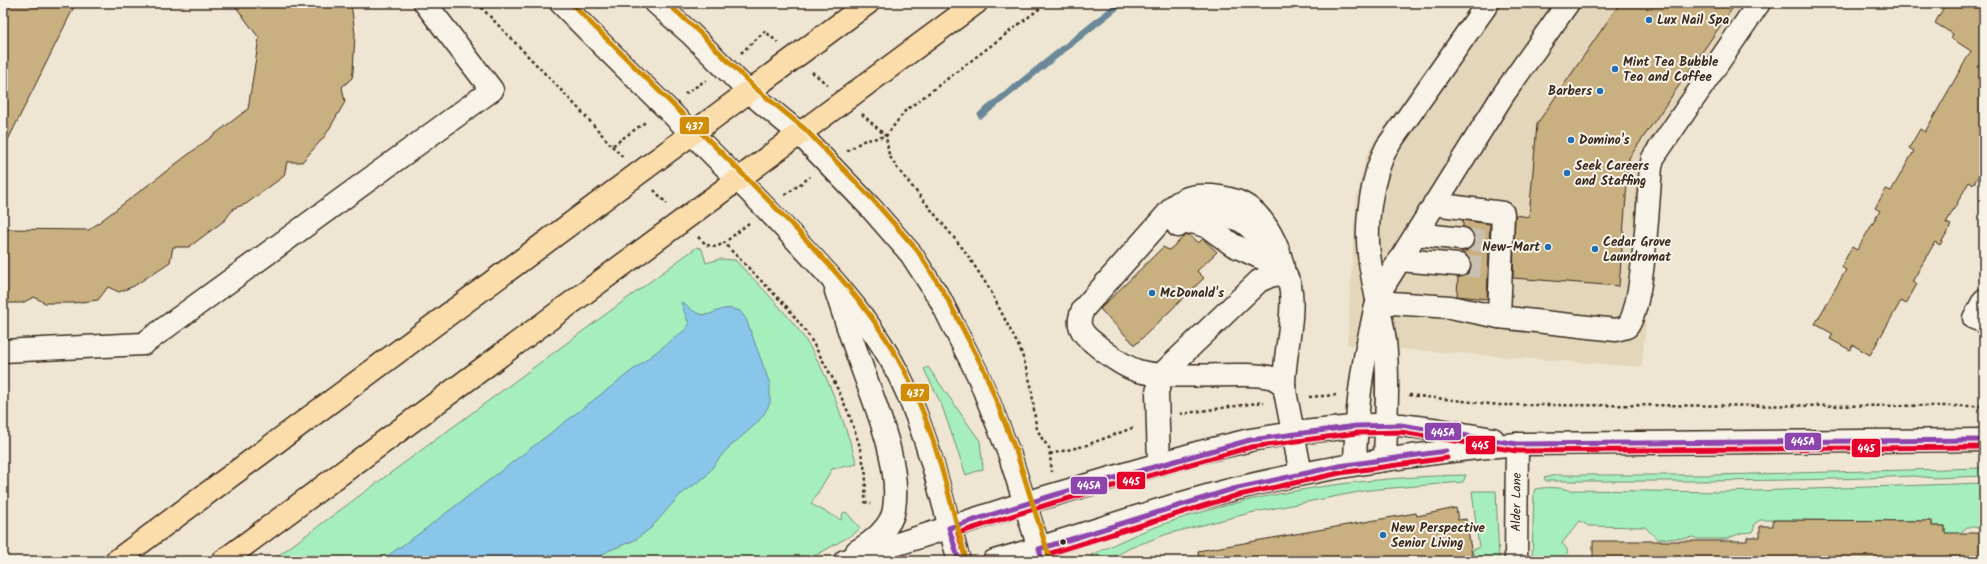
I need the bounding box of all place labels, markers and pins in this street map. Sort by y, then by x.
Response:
place label: Lux Nail Spa [1657,10,1729,31]
marker: Lux Nail Spa [1644,15,1654,25]
place label: Mint Tea Bubble Tea and Coffee [1623,52,1719,88]
marker: Mint Tea Bubble Tea and Coffee [1610,64,1620,74]
place label: Barbers [1548,81,1592,102]
marker: Barbers [1595,86,1605,96]
place label: Domino's [1579,130,1630,151]
marker: Domino's [1566,135,1576,145]
place label: Seek Careers and Staffing [1575,156,1649,192]
marker: Seek Careers and Staffing [1562,168,1572,178]
place label: Cedar Grove Laundromat [1603,232,1672,268]
place label: New-Mart [1482,237,1540,258]
marker: New-Mart [1543,242,1553,252]
marker: Cedar Grove Laundromat [1590,244,1600,254]
place label: McDonald's [1160,283,1224,304]
marker: McDonald's [1147,288,1157,298]
place label: New Perspective Senior Living [1391,518,1485,554]
marker: New Perspective Senior Living [1378,530,1388,540]
unlabelled marker [1058,537,1068,547]

